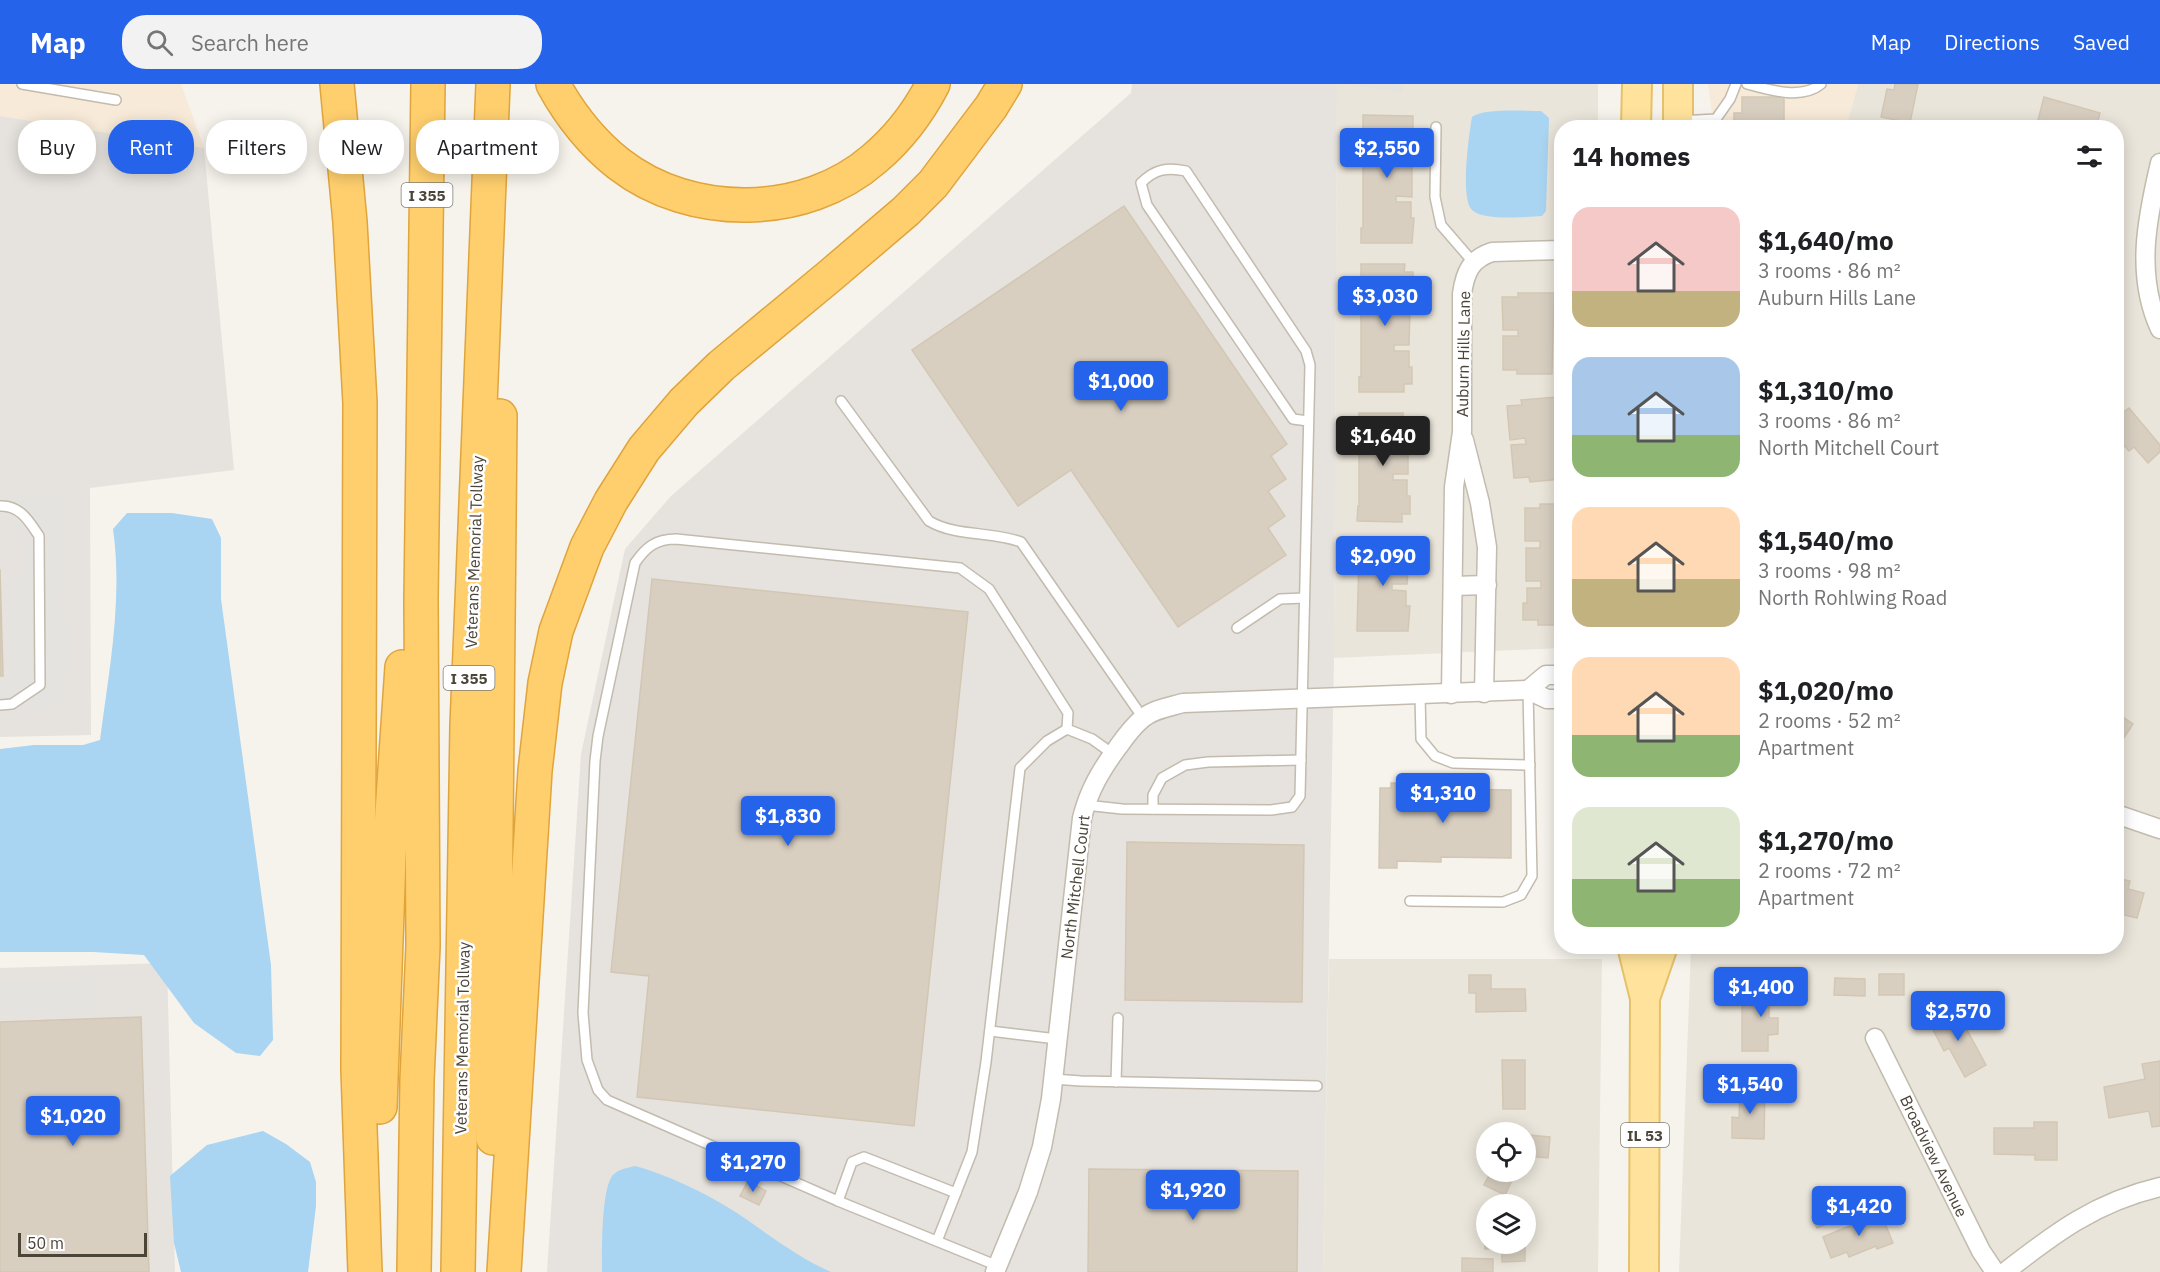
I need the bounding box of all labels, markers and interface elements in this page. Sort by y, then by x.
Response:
search box [122,15,542,69]
text: Map [30,24,86,61]
icon: search [143,26,176,59]
text: Search here [191,28,309,57]
text: Map [1871,28,1911,56]
text: Directions [1944,28,2040,56]
text: Saved [2073,28,2130,56]
chip: Buy [18,120,96,174]
chip: Rent [108,120,194,174]
chip: Filters [206,120,307,174]
chip: New [319,120,404,174]
chip: Apartment [416,120,559,174]
pin: $2,550 [1338,128,1436,179]
text: $2,550 [1354,134,1420,161]
text: 14 homes [1572,139,1690,173]
icon: filters [2073,140,2106,173]
road number: I 355 [402,183,452,207]
text: $1,640/mo [1758,223,1894,257]
icon: home [1620,231,1692,303]
text: 3 rooms · 86 m² [1758,257,1901,284]
pin: $3,030 [1336,276,1434,327]
text: $3,030 [1352,282,1418,309]
text: Auburn Hills Lane [1758,284,1916,311]
street label: Auburn Hills Lane [1452,290,1474,417]
pin: $1,000 [1072,361,1170,412]
text: $1,000 [1088,367,1154,394]
text: $1,310/mo [1758,373,1894,407]
icon: home [1620,381,1692,453]
text: 3 rooms · 86 m² [1758,407,1901,434]
pin: $1,640 [1334,416,1432,467]
text: $1,640 [1350,422,1416,449]
text: North Mitchell Court [1758,434,1939,461]
street label: Veterans Memorial Tollway [461,455,487,649]
text: $1,540/mo [1758,523,1894,557]
icon: home [1620,531,1692,603]
pin: $2,090 [1334,536,1432,587]
text: $2,090 [1350,542,1416,569]
text: 3 rooms · 98 m² [1758,557,1901,584]
text: North Rohlwing Road [1758,584,1947,611]
road number: I 355 [444,666,494,690]
text: $1,020/mo [1758,673,1894,707]
icon: home [1620,681,1692,753]
text: 2 rooms · 52 m² [1758,707,1901,734]
text: Apartment [1758,734,1854,761]
pin: $1,310 [1394,773,1492,824]
text: $1,310 [1410,779,1476,806]
pin: $1,830 [739,796,837,847]
text: $1,830 [755,802,821,829]
street label: North Mitchell Court [1056,814,1094,960]
text: $1,270/mo [1758,823,1894,857]
icon: home [1620,831,1692,903]
text: 2 rooms · 72 m² [1758,857,1901,884]
text: Apartment [1758,884,1854,911]
street label: Veterans Memorial Tollway [450,941,474,1135]
pin: $1,400 [1712,967,1810,1018]
text: $1,400 [1728,973,1794,1000]
pin: $2,570 [1909,991,2007,1042]
text: $2,570 [1925,997,1991,1024]
pin: $1,540 [1701,1064,1799,1115]
text: $1,540 [1717,1070,1783,1097]
street label: Broadview Avenue [1896,1092,1972,1220]
pin: $1,020 [24,1096,122,1147]
text: $1,020 [40,1102,106,1129]
map controls [1476,1122,1536,1254]
button: locate [1476,1122,1536,1182]
road number: IL 53 [1621,1123,1669,1147]
pin: $1,270 [704,1142,802,1193]
text: $1,270 [720,1148,786,1175]
pin: $1,920 [1144,1170,1242,1221]
text: $1,920 [1160,1176,1226,1203]
pin: $1,420 [1810,1186,1908,1237]
text: $1,420 [1826,1192,1892,1219]
button: layers [1476,1194,1536,1254]
scale bar [18,1230,147,1258]
text: 50 m [27,1233,64,1253]

